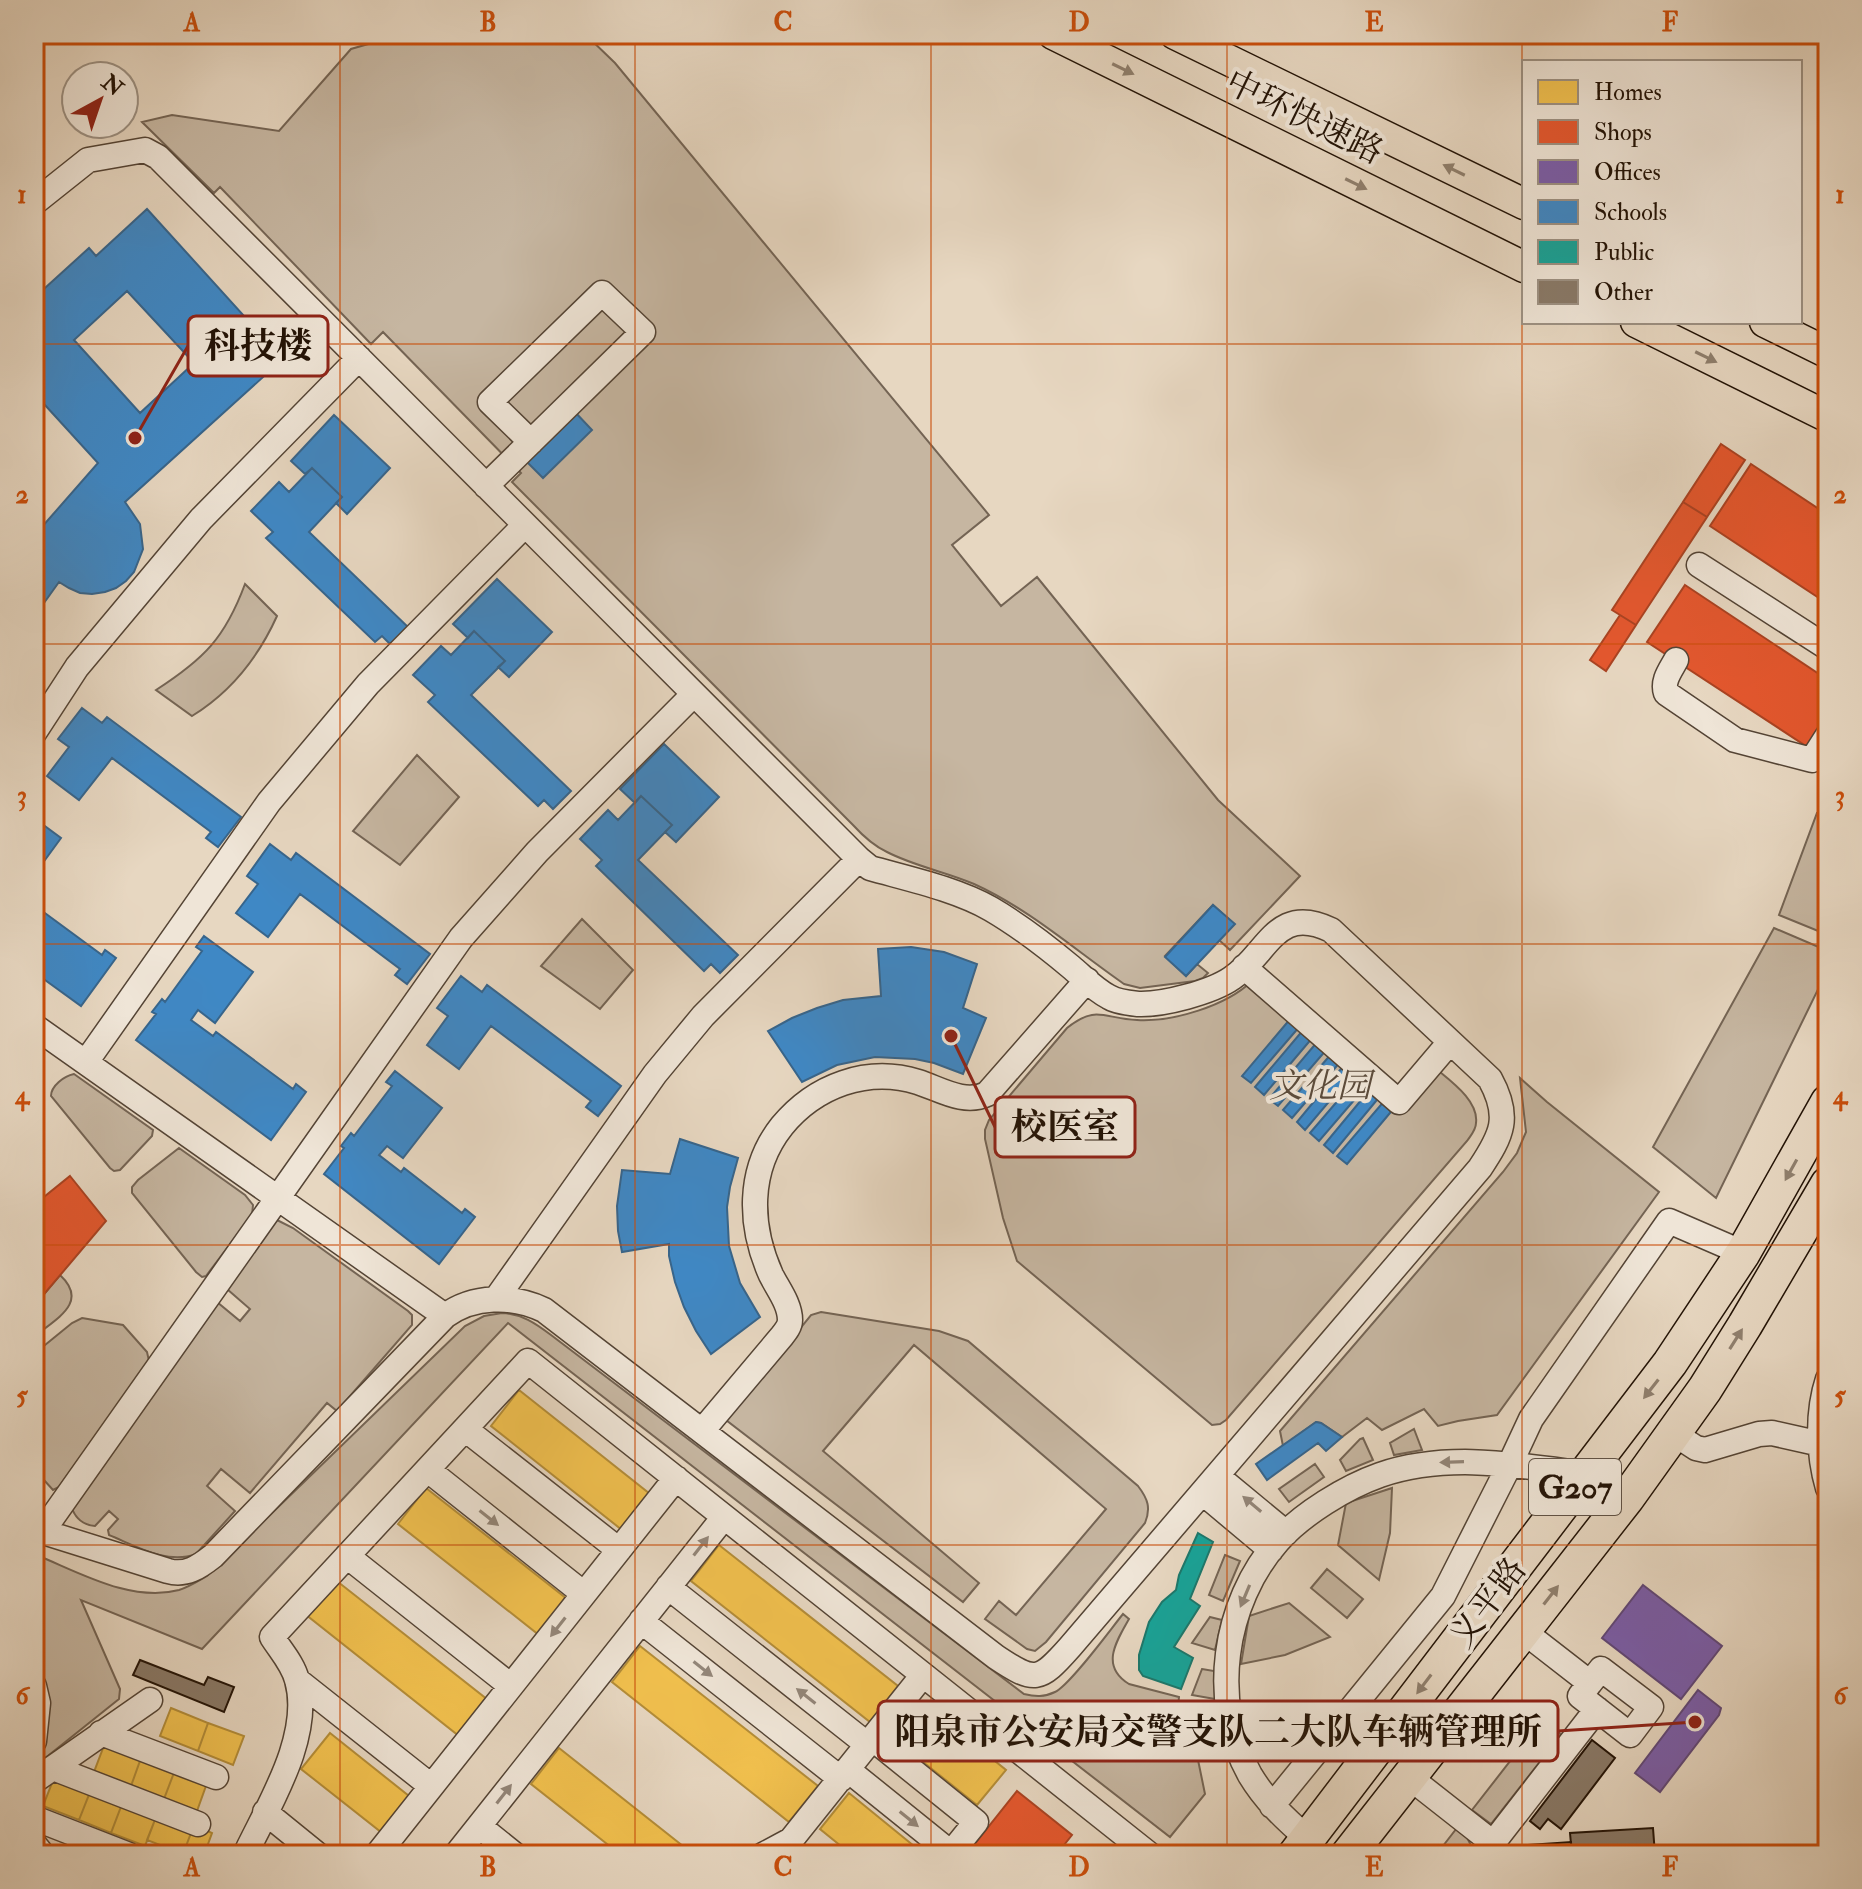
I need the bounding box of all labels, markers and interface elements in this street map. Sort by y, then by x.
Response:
text: A [183,7,201,39]
text: B [479,7,497,39]
text: C [773,7,793,39]
text: D [1068,7,1090,39]
text: E [1365,7,1384,39]
text: F [1662,7,1679,39]
north arrow [60,60,140,140]
legend [1522,60,1802,324]
street label: 中环快速路 [1219,61,1390,174]
one-way arrow [1111,62,1134,75]
text: N [95,68,129,103]
text: Homes [1594,77,1662,108]
text: Shops [1594,117,1652,148]
text: Offices [1594,157,1661,188]
one-way arrow [1442,163,1465,177]
one-way arrow [1344,177,1367,190]
text: 1 [17,179,27,211]
text: 1 [1835,179,1845,211]
text: Schools [1594,197,1667,228]
text: Public [1594,237,1654,268]
text: Other [1594,277,1653,308]
callout: 科技楼 [188,316,328,376]
text: 科技楼 [204,324,312,369]
one-way arrow [1694,350,1717,363]
text: 2 [15,479,29,511]
text: 2 [1833,479,1847,511]
text: 3 [17,780,27,812]
text: 3 [1835,780,1845,812]
park label: 文化园 [1269,1065,1376,1108]
text: 4 [14,1080,31,1112]
text: 4 [1832,1080,1849,1112]
callout: 校医室 [995,1097,1135,1157]
text: 校医室 [1011,1105,1119,1150]
one-way arrow [1784,1159,1798,1182]
one-way arrow [1729,1328,1743,1350]
one-way arrow [1643,1379,1659,1399]
text: 5 [16,1380,28,1412]
text: 5 [1834,1380,1846,1412]
one-way arrow [1439,1456,1464,1469]
road number: G207 [1529,1459,1621,1515]
one-way arrow [1242,1496,1262,1513]
one-way arrow [479,1509,499,1526]
one-way arrow [692,1536,708,1556]
street label: 义平路 [1440,1549,1536,1657]
one-way arrow [1239,1585,1252,1608]
one-way arrow [1542,1585,1559,1605]
one-way arrow [550,1617,566,1637]
one-way arrow [692,1661,713,1678]
one-way arrow [1417,1674,1433,1694]
text: 6 [15,1680,30,1712]
text: 6 [1833,1680,1848,1712]
one-way arrow [796,1689,816,1705]
callout: 阳泉市公安局交警支队二大队车辆管理所 [878,1701,1558,1761]
text: 阳泉市公安局交警支队二大队车辆管理所 [894,1710,1542,1755]
one-way arrow [496,1784,512,1804]
one-way arrow [899,1810,919,1827]
text: A [183,1852,201,1884]
text: B [479,1852,497,1884]
text: C [773,1852,793,1884]
text: D [1068,1852,1090,1884]
text: E [1365,1852,1384,1884]
text: F [1662,1852,1679,1884]

